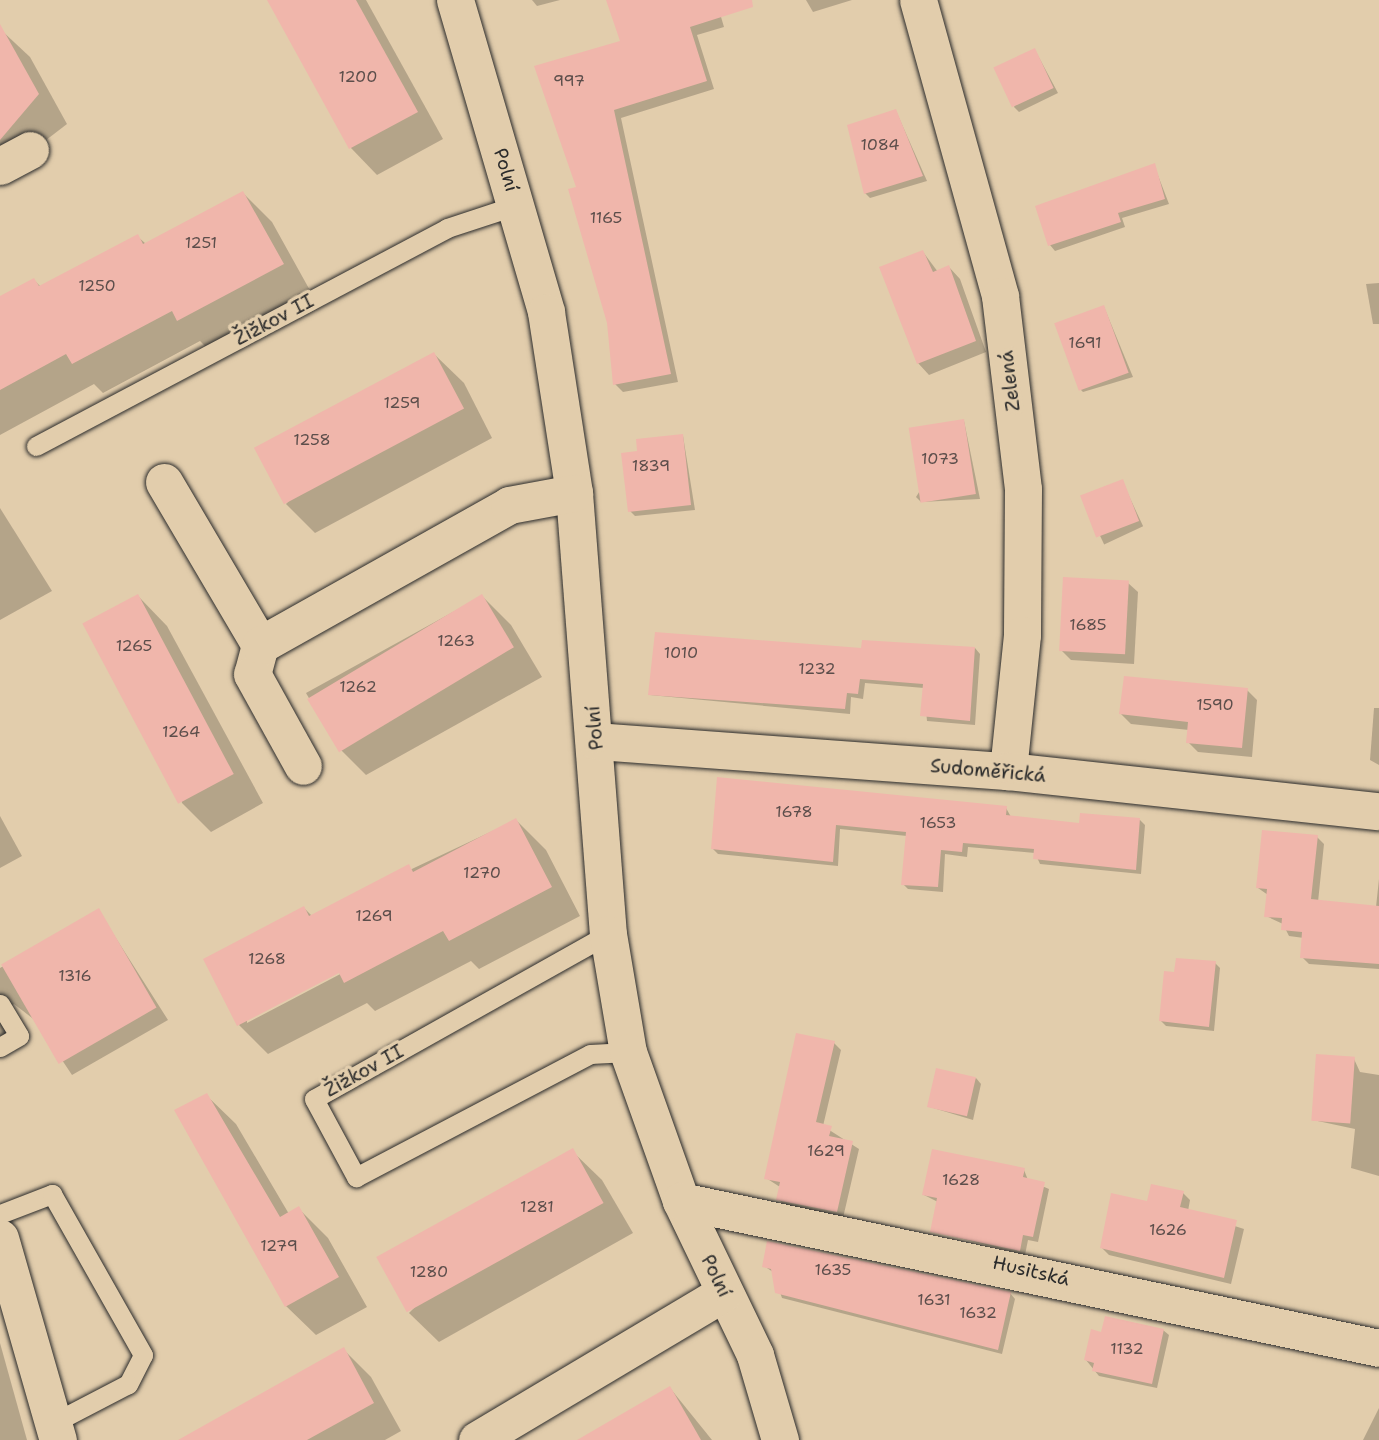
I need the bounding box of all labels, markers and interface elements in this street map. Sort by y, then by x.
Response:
house number: 1200 [339,67,377,87]
house number: 997 [553,71,585,91]
house number: 1084 [861,135,899,155]
street label: Polní [489,145,523,195]
house number: 1165 [590,208,622,228]
house number: 1251 [185,233,217,253]
house number: 1250 [78,276,116,296]
street label: Žižkov II [230,290,318,350]
house number: 1691 [1068,333,1102,353]
street label: Zelená [995,349,1025,413]
house number: 1259 [384,393,420,413]
house number: 1258 [293,430,331,450]
house number: 1073 [921,449,959,469]
house number: 1839 [632,456,670,476]
house number: 1685 [1069,615,1107,635]
house number: 1263 [437,631,475,651]
house number: 1265 [116,636,152,656]
house number: 1010 [664,643,698,663]
house number: 1232 [798,659,836,679]
house number: 1262 [339,677,377,697]
house number: 1590 [1196,695,1234,715]
street label: Polní [582,705,608,751]
house number: 1264 [162,722,200,742]
street label: Sudoměřická [929,755,1047,787]
house number: 1678 [775,802,813,822]
house number: 1653 [920,813,956,833]
house number: 1270 [463,863,501,883]
house number: 1269 [355,906,393,926]
house number: 1268 [248,949,286,969]
house number: 1316 [58,966,92,986]
street label: Žižkov II [321,1040,407,1102]
house number: 1629 [807,1141,845,1161]
house number: 1628 [942,1170,980,1190]
house number: 1281 [520,1197,554,1217]
house number: 1626 [1149,1220,1187,1240]
house number: 1279 [260,1236,298,1256]
street label: Polní [696,1251,736,1301]
street label: Husitská [990,1251,1072,1291]
house number: 1635 [815,1260,851,1280]
house number: 1280 [410,1262,448,1282]
house number: 1631 [917,1290,951,1310]
house number: 1632 [959,1303,997,1323]
house number: 1132 [1110,1339,1144,1359]

